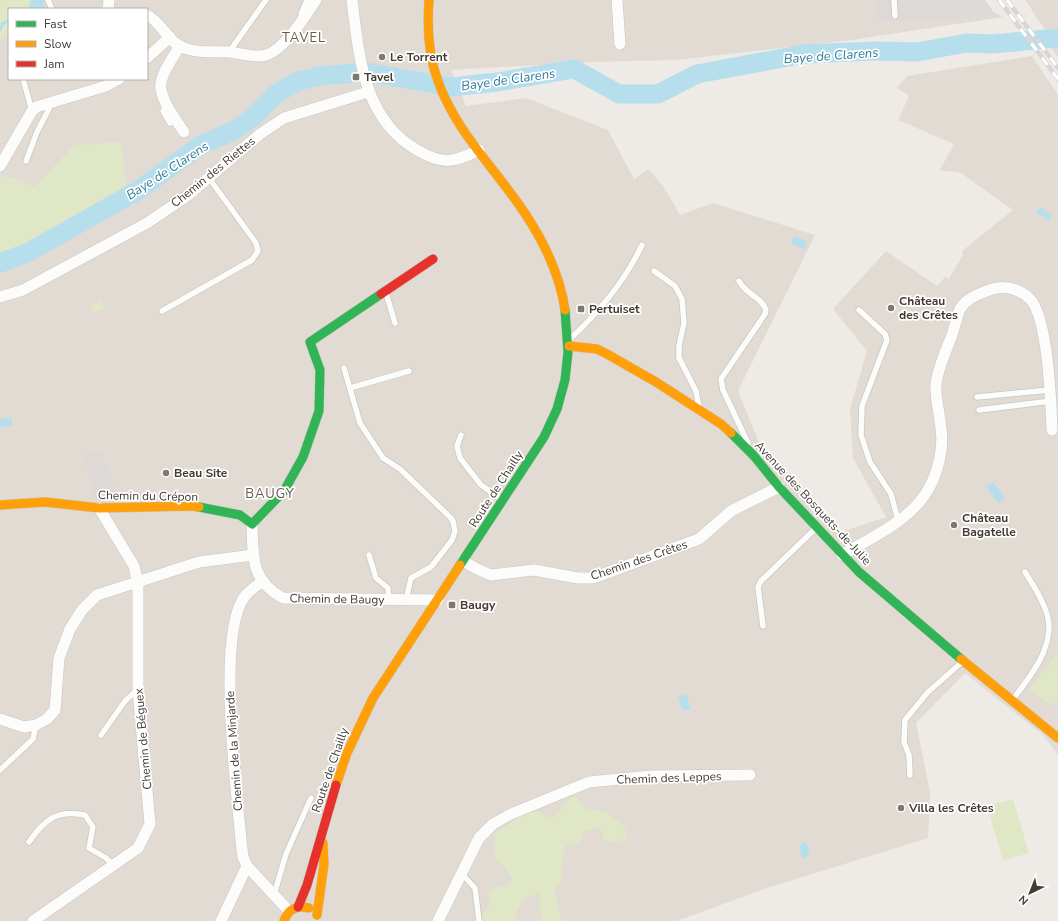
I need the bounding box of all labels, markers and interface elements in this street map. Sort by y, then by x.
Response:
legend [8,8,148,80]
text: Fast [44,16,67,32]
district label: TAVEL [282,29,326,47]
text: Slow [44,36,72,52]
water label: Baye de Clarens [783,44,879,68]
place label: Le Torrent [390,49,448,65]
marker: Le Torrent [377,52,387,62]
text: Jam [43,56,65,72]
water label: Baye de Clarens [460,64,556,96]
place label: Tavel [364,69,394,85]
marker: Tavel [351,72,361,82]
street label: Chemin des Riettes [168,133,259,211]
water label: Baye de Clarens [123,137,212,204]
place label: Château des Crêtes [899,293,958,323]
place label: Pertuiset [589,301,640,317]
marker: Château des Crêtes [886,303,896,313]
marker: Pertuiset [576,304,586,314]
street label: Avenue des Bosquets-de-Julie [751,438,875,568]
street label: Route de Chailly [465,447,527,530]
place label: Beau Site [174,465,228,481]
marker: Beau Site [161,468,171,478]
district label: BAUGY [245,485,295,503]
street label: Chemin du Crépon [98,487,198,505]
place label: Château Bagatelle [962,510,1016,540]
marker: Château Bagatelle [949,520,959,530]
street label: Chemin des Crêtes [588,536,690,584]
street label: Chemin de Baugy [289,590,386,608]
place label: Baugy [460,597,496,613]
marker: Baugy [447,600,457,610]
street label: Chemin de Béguex [131,687,155,790]
street label: Chemin de la Minjarde [222,690,246,812]
street label: Route de Chailly [308,725,352,814]
street label: Chemin des Leppes [616,768,722,788]
place label: Villa les Crêtes [908,800,994,816]
marker: Villa les Crêtes [896,803,906,813]
north arrow [1010,873,1050,913]
text: N [1015,892,1032,908]

